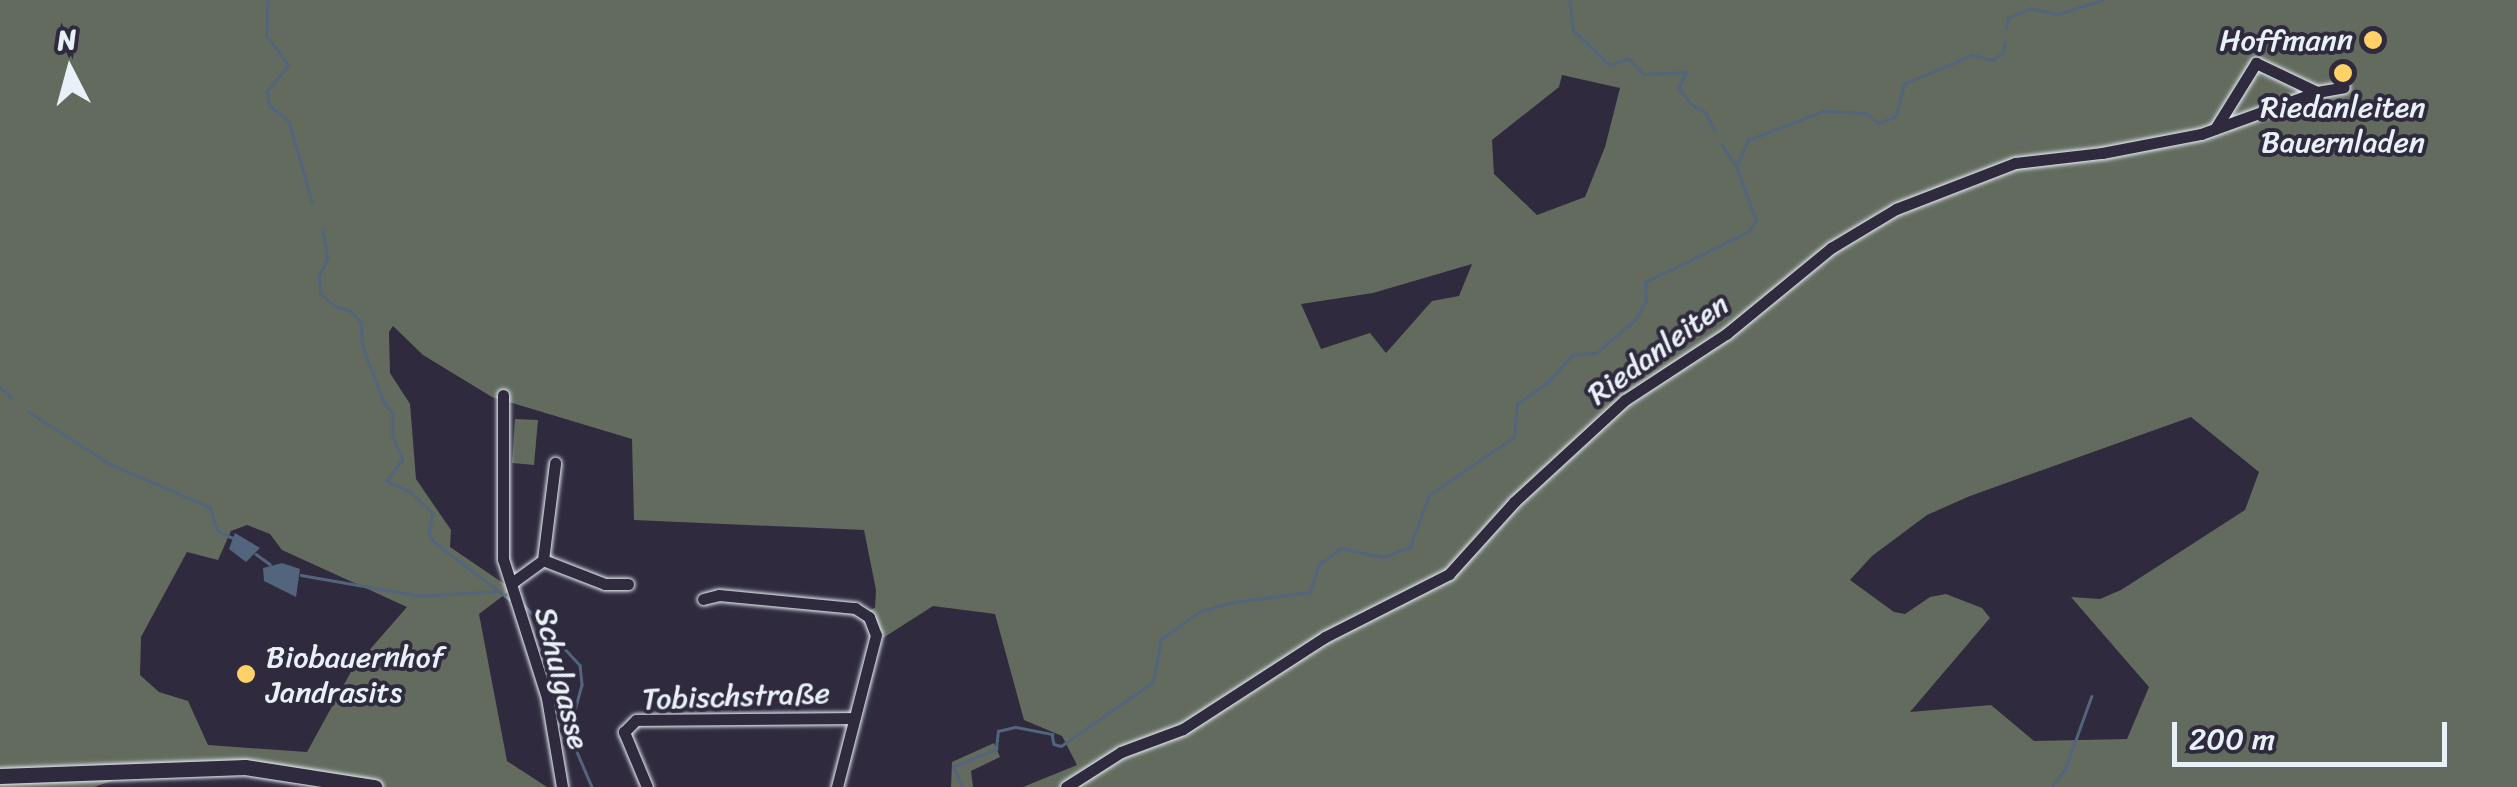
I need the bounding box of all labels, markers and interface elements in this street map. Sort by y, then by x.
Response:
text: N [55,14,79,65]
north arrow [20,20,120,120]
place label: Hoffmann [2219,22,2353,58]
marker: Hoffmann [2362,29,2384,51]
marker: Riedanleiten Bauernladen [2332,62,2354,84]
place label: Riedanleiten Bauernladen [2261,89,2425,160]
street label: Riedanleiten [1581,286,1735,412]
street label: Schulgasse [527,603,597,753]
place label: Biobauernhof Jandrasits [266,639,444,710]
marker: Biobauernhof Jandrasits [235,663,257,685]
street label: Tobischstraße [642,675,830,717]
scale bar [2177,702,2452,764]
text: 200 m [2189,712,2275,766]

